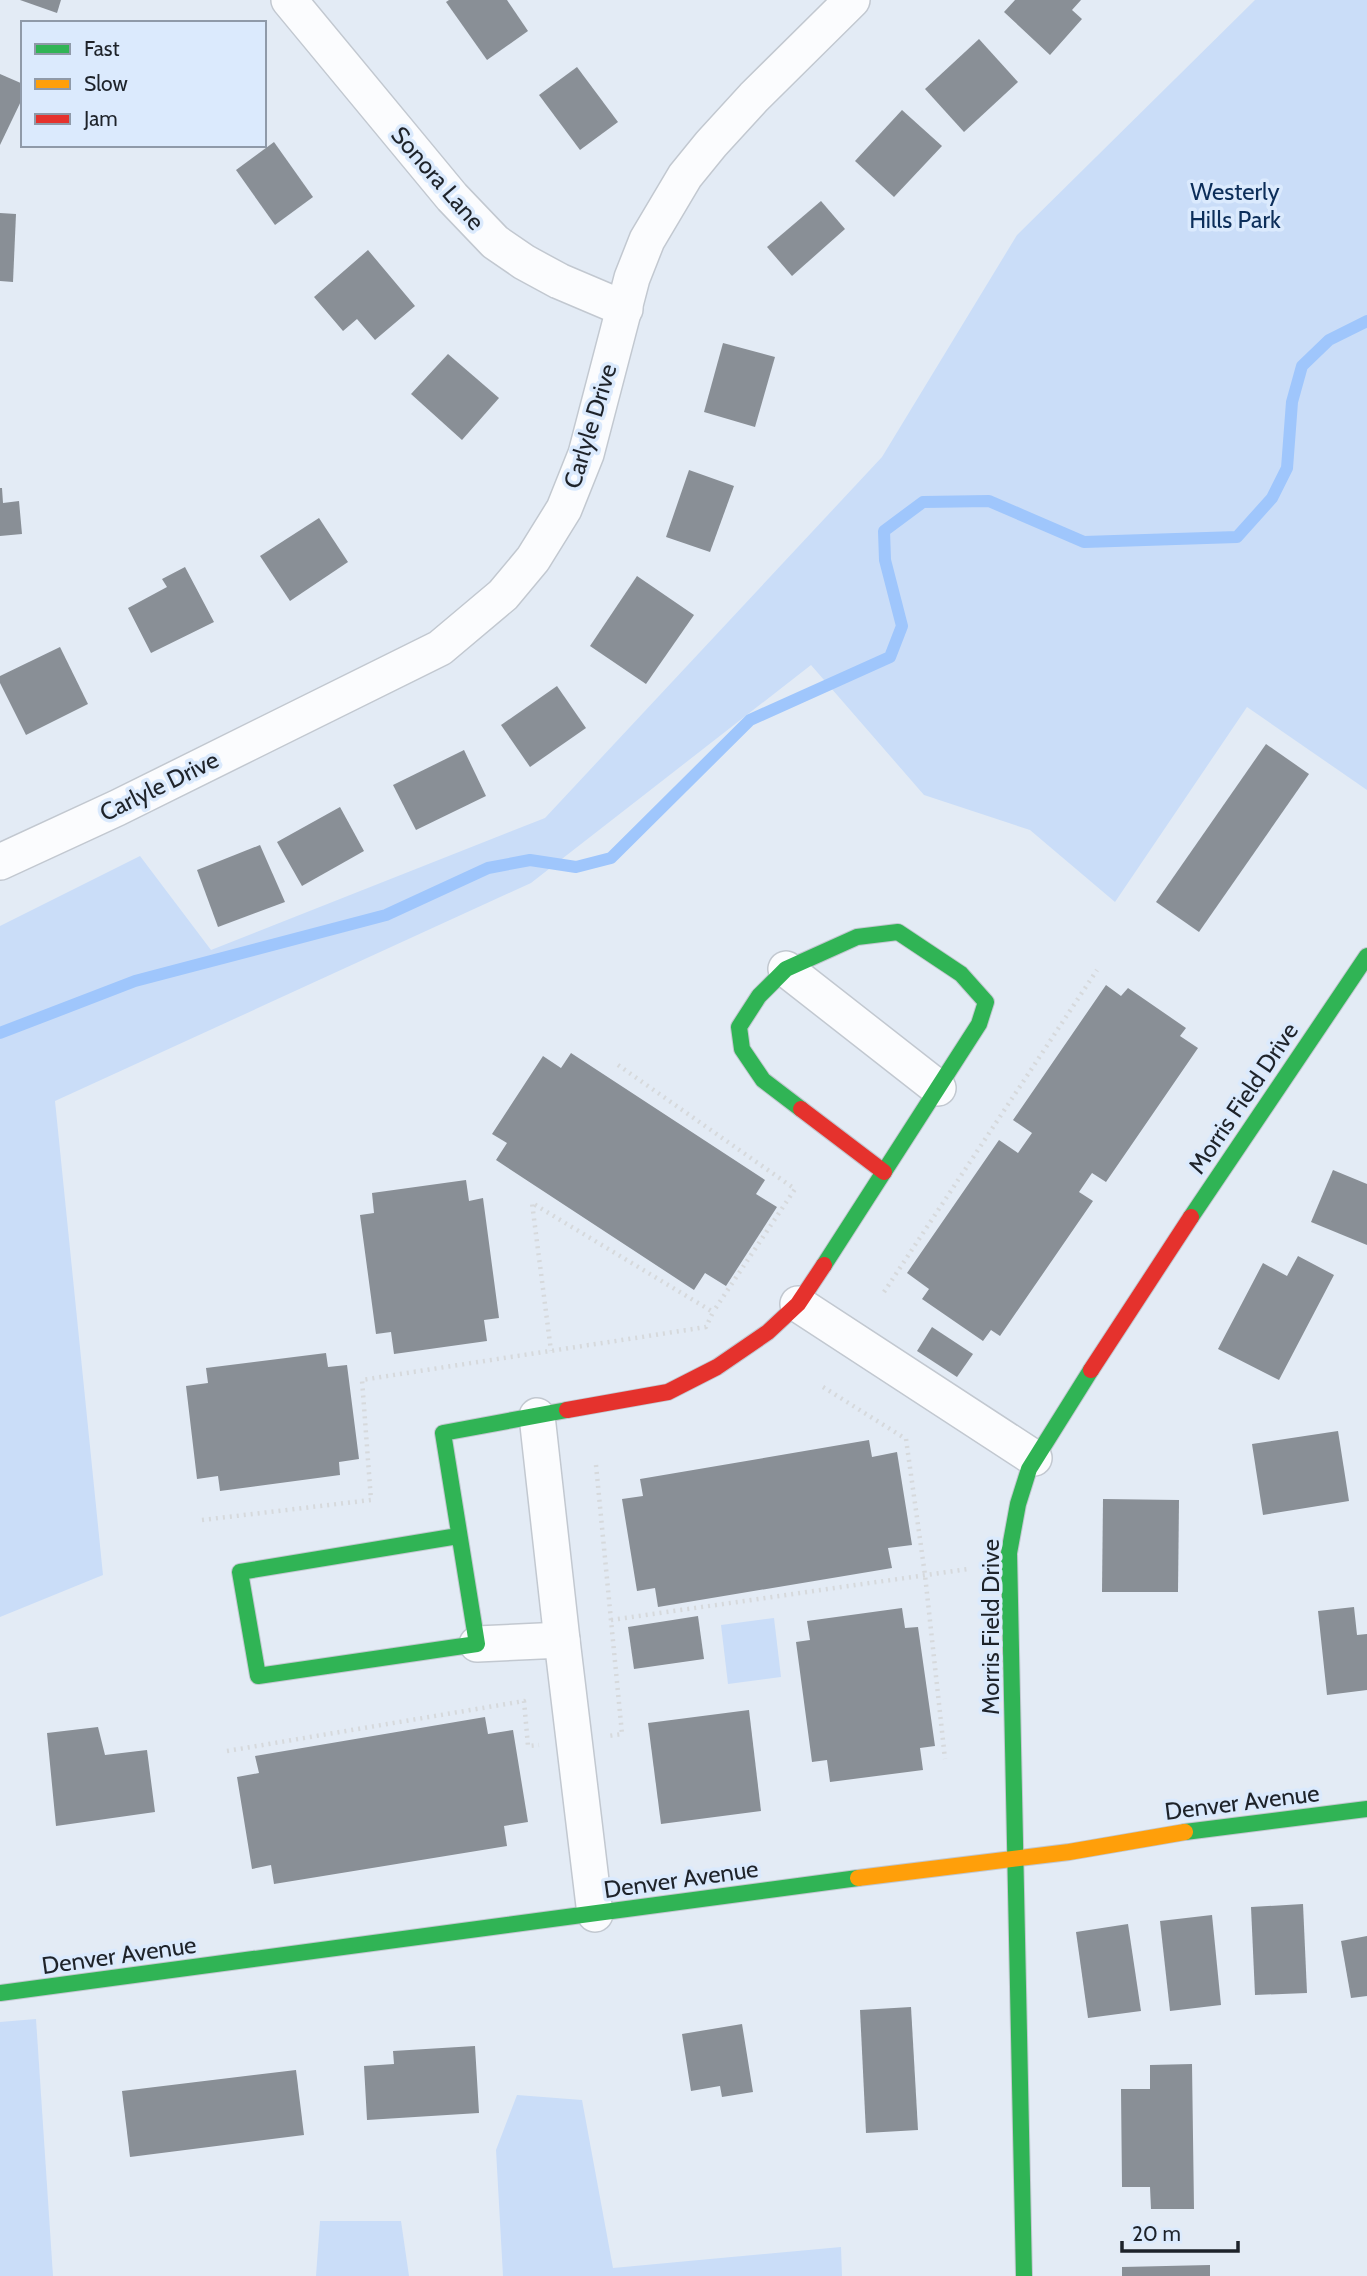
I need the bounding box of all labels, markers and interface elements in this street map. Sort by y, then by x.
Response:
legend [21,21,266,147]
text: Fast [84,36,120,61]
text: Slow [84,71,128,96]
text: Jam [83,106,118,131]
street label: Sonora Lane [385,120,491,236]
park label: Westerly Hills Park [1189,177,1281,234]
street label: Carlyle Drive [557,360,623,492]
street label: Carlyle Drive [95,745,223,827]
street label: Morris Field Drive [1182,1017,1304,1179]
street label: Morris Field Drive [976,1539,1005,1715]
street label: Denver Avenue [1163,1778,1321,1826]
street label: Denver Avenue [602,1854,760,1904]
street label: Denver Avenue [40,1930,198,1980]
scale bar [1122,2210,1238,2254]
text: 20 m [1132,2221,1181,2246]

